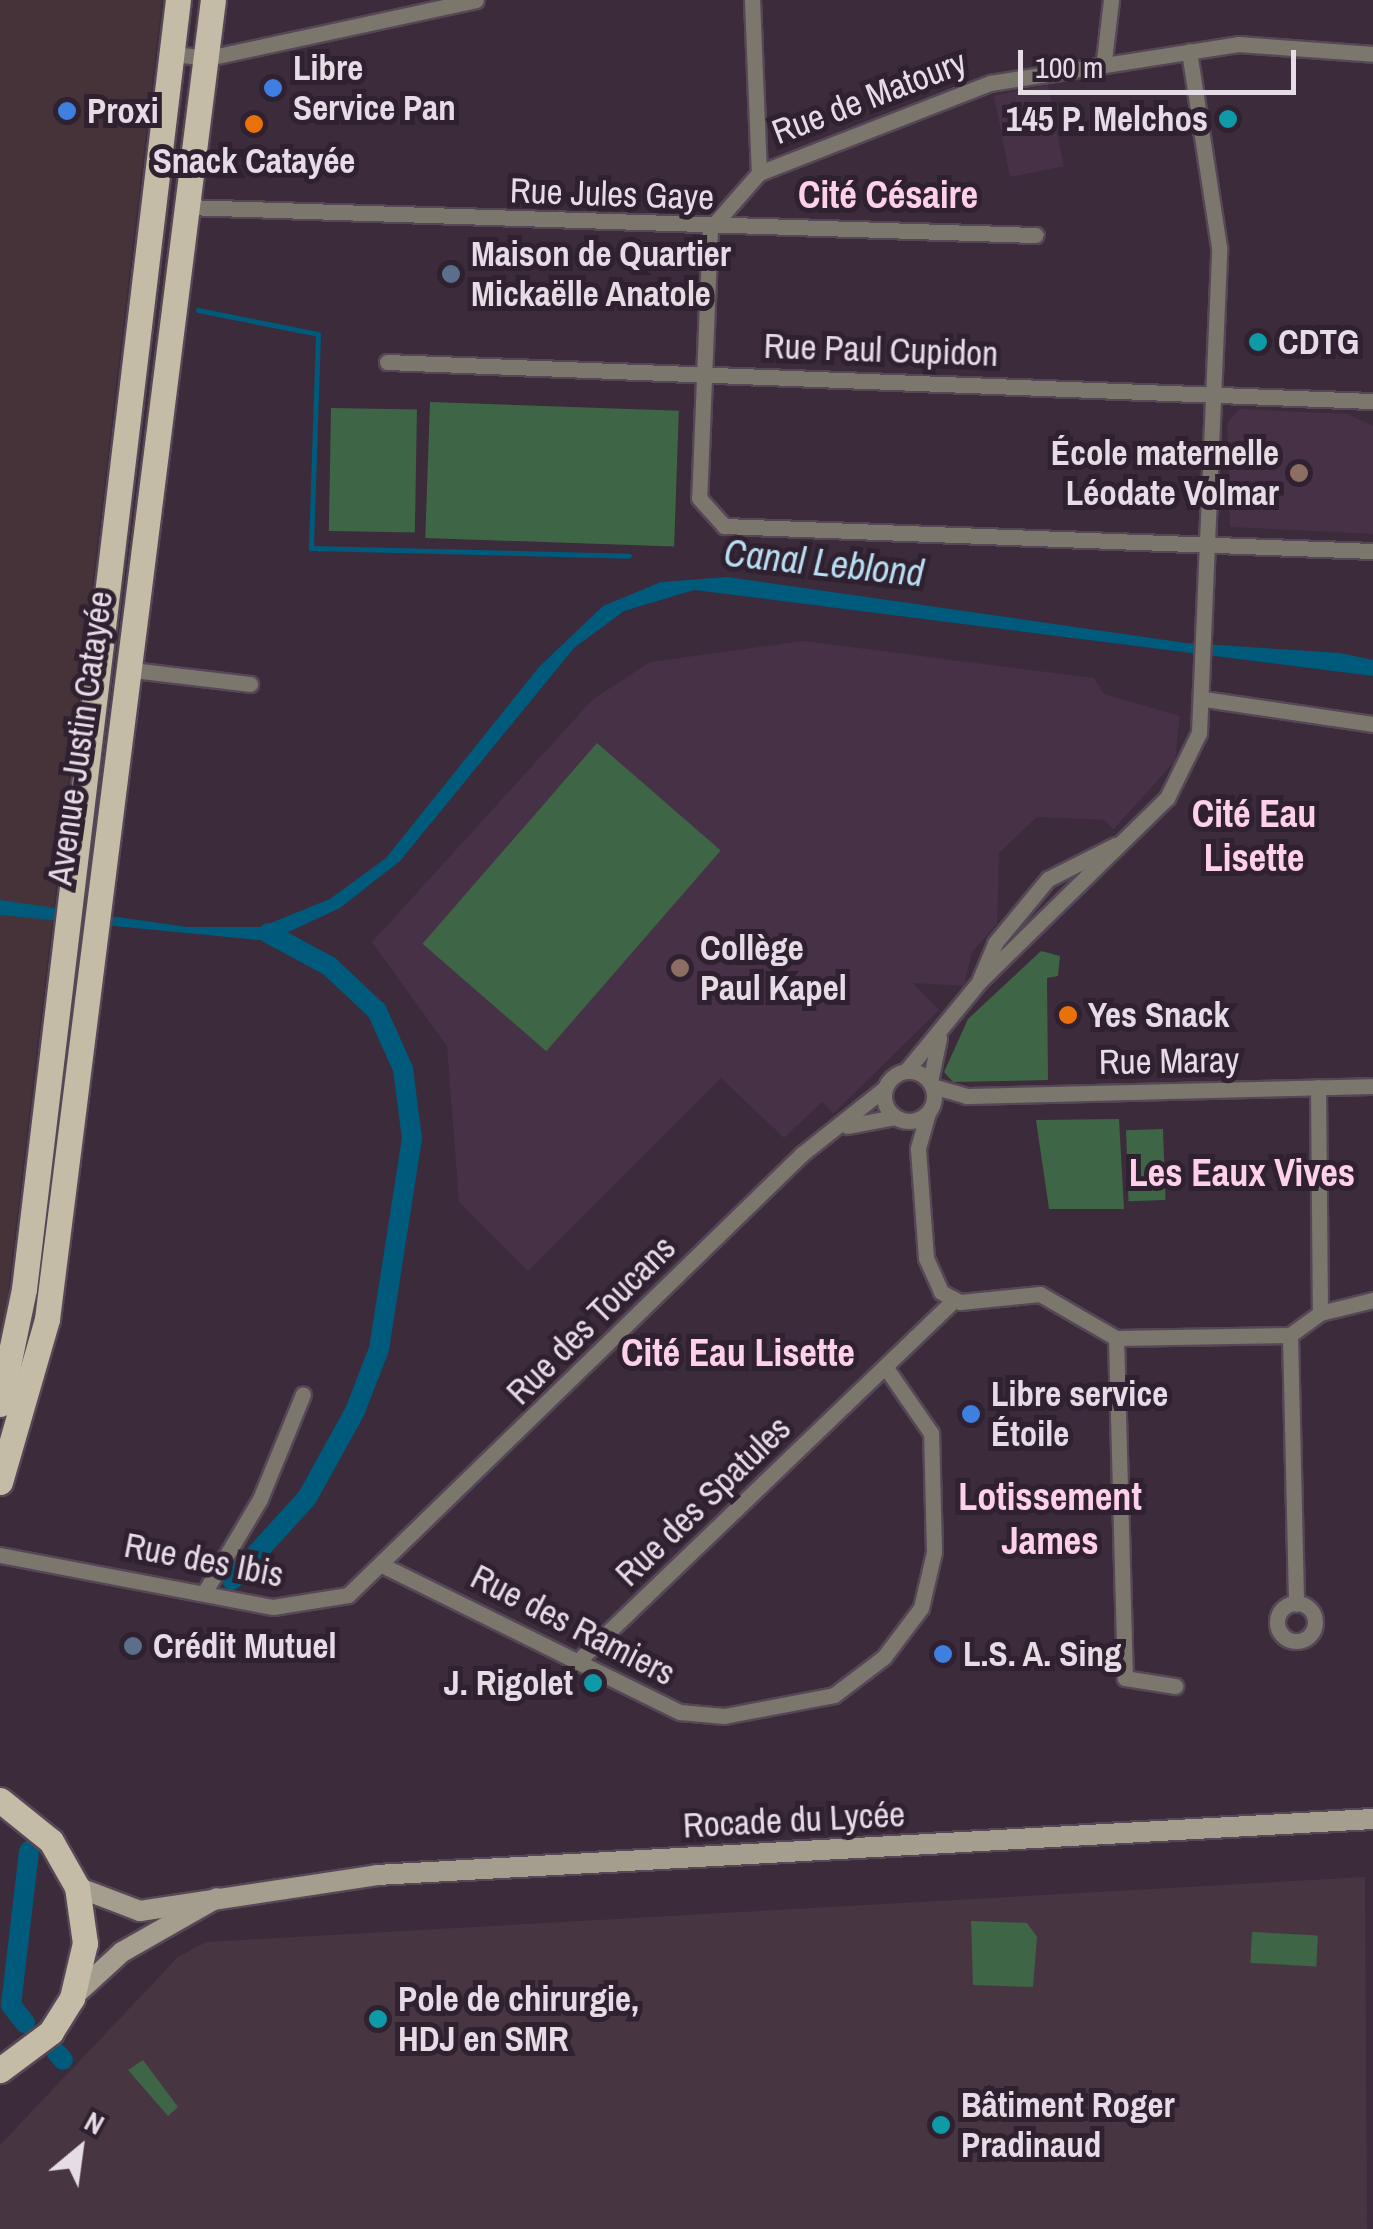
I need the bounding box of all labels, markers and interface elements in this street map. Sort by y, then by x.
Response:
scale bar [1023,30,1300,92]
street label: Rue de Matoury [766,41,972,153]
place label: Libre Service Pan [293,47,456,129]
text: 100 m [1035,47,1103,87]
marker: Libre Service Pan [262,77,284,99]
place label: Proxi [87,90,159,132]
place label: 145 P. Melchos [1006,98,1208,140]
marker: Proxi [56,100,78,122]
marker: 145 P. Melchos [1217,108,1239,130]
marker: Snack Catayée [243,113,265,135]
place label: Snack Catayée [153,140,355,182]
street label: Rue Jules Gaye [509,169,715,219]
district label: Cité Césaire [798,172,978,218]
place label: Maison de Quartier Mickaëlle Anatole [471,233,731,315]
marker: Maison de Quartier Mickaëlle Anatole [440,263,462,285]
place label: CDTG [1278,321,1359,363]
street label: Rue Paul Cupidon [763,325,999,375]
marker: CDTG [1247,331,1269,353]
place label: École maternelle Léodate Volmar [1051,432,1279,514]
marker: École maternelle Léodate Volmar [1288,462,1310,484]
water label: Canal Leblond [722,530,926,596]
street label: Avenue Justin Catayée [39,588,121,888]
district label: Cité Eau Lisette [1192,791,1316,881]
place label: Collège Paul Kapel [700,927,847,1009]
marker: Collège Paul Kapel [669,957,691,979]
place label: Yes Snack [1088,994,1230,1036]
marker: Yes Snack [1057,1004,1079,1026]
street label: Rue Maray [1098,1039,1240,1083]
district label: Les Eaux Vives [1129,1150,1355,1196]
street label: Rue des Toucans [498,1227,684,1413]
district label: Cité Eau Lisette [621,1330,855,1376]
place label: Libre service Étoile [991,1373,1168,1455]
marker: Libre service Étoile [960,1403,982,1425]
street label: Rue des Spatules [607,1407,799,1595]
district label: Lotissement James [958,1474,1142,1564]
street label: Rue des Ibis [121,1524,287,1596]
street label: Rue des Ramiers [464,1556,682,1694]
place label: Crédit Mutuel [153,1625,336,1667]
place label: L.S. A. Sing [963,1633,1122,1675]
marker: Crédit Mutuel [122,1635,144,1657]
marker: L.S. A. Sing [932,1643,954,1665]
place label: J. Rigolet [444,1662,573,1704]
marker: J. Rigolet [582,1672,604,1694]
street label: Rocade du Lycée [682,1793,906,1847]
place label: Pole de chirurgie, HDJ en SMR [398,1978,639,2060]
marker: Pole de chirurgie, HDJ en SMR [367,2008,389,2030]
place label: Bâtiment Roger Pradinaud [961,2084,1175,2166]
north arrow [30,2099,130,2199]
text: N [78,2102,111,2143]
marker: Bâtiment Roger Pradinaud [930,2114,952,2136]

